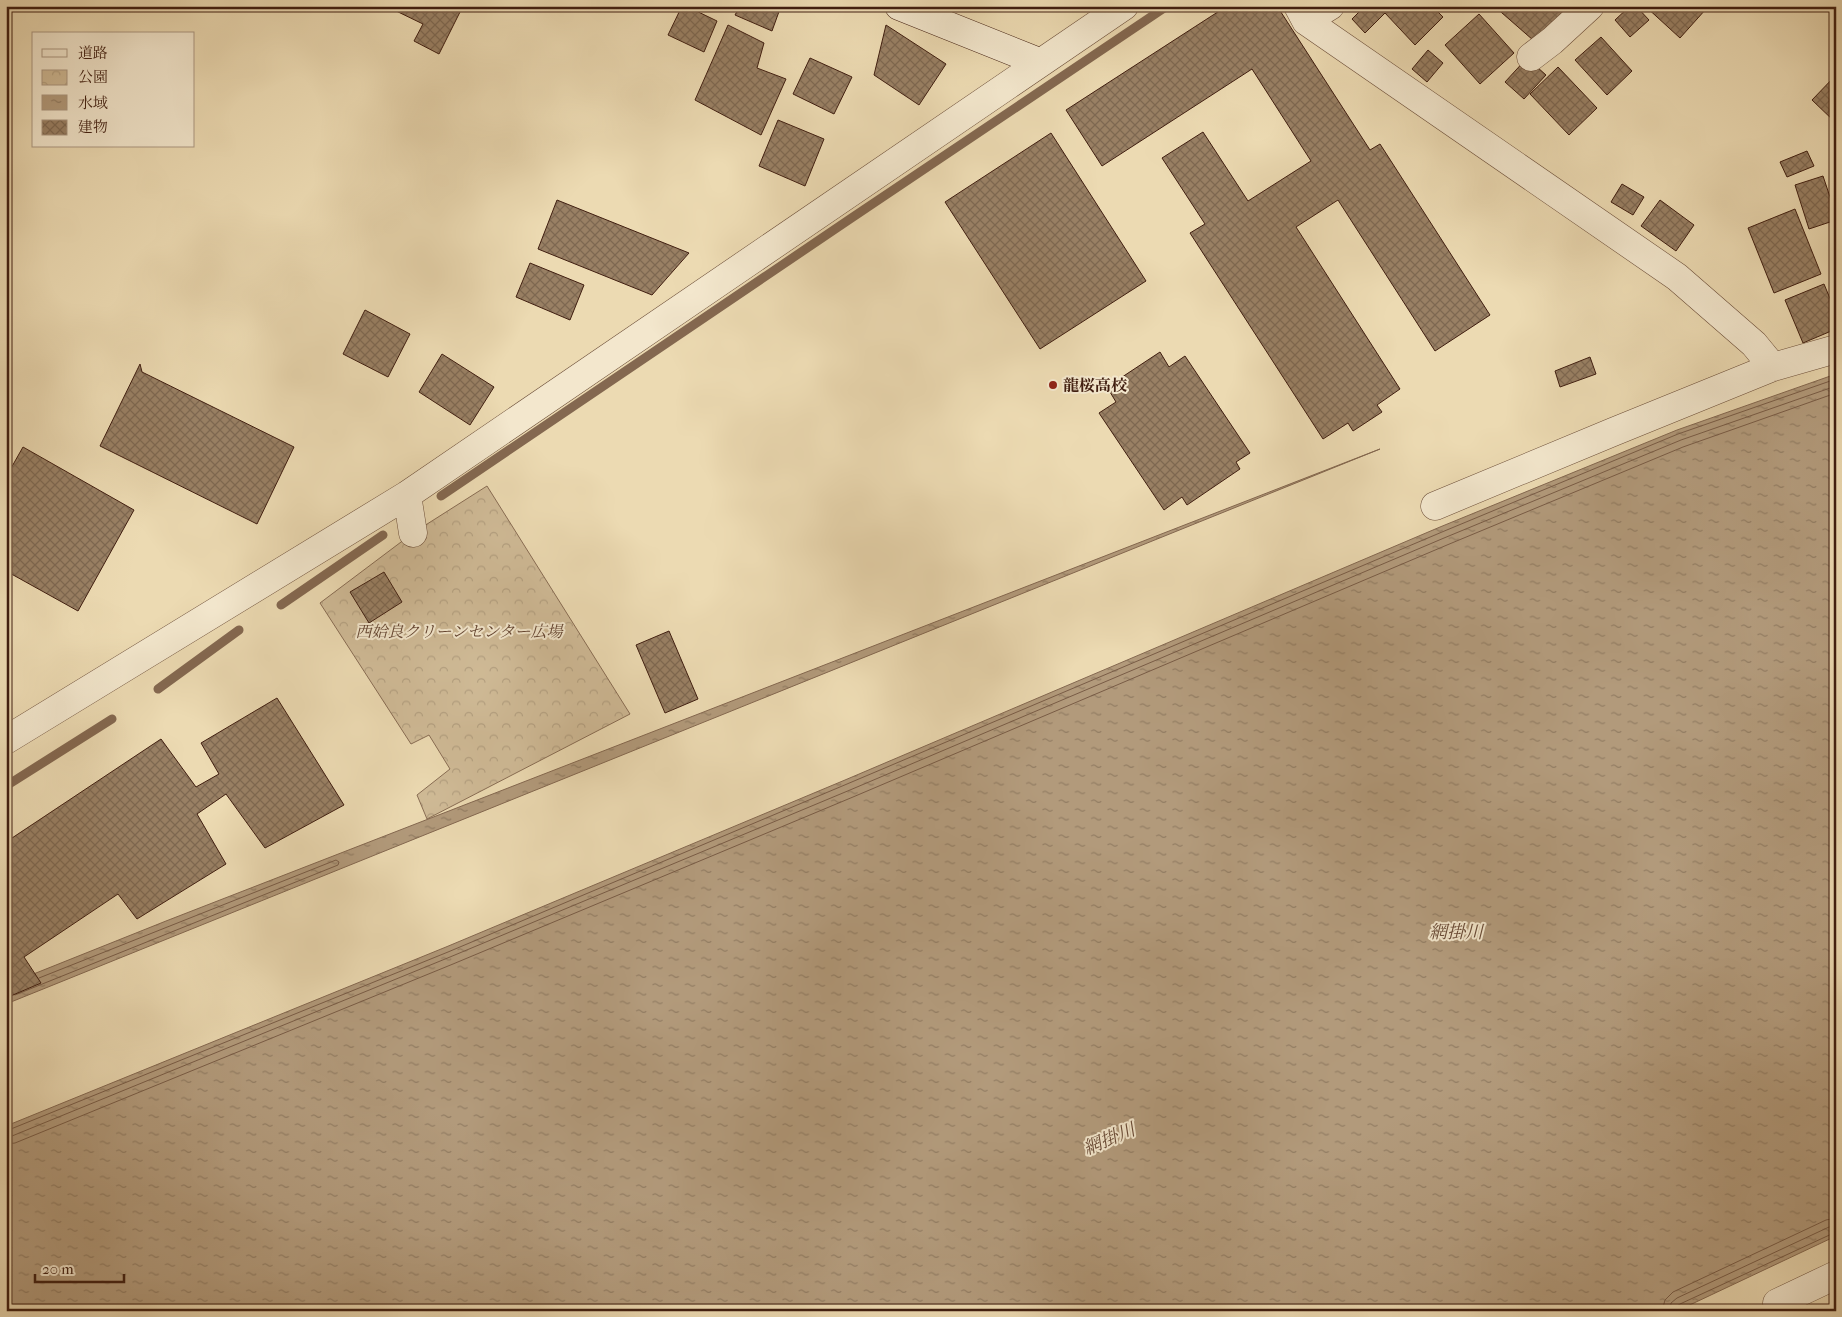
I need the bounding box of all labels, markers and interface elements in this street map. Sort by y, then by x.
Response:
legend [32,32,195,148]
text: 道路 [78,44,108,62]
text: 公園 [78,68,108,86]
text: 水域 [78,94,108,112]
text: 建物 [78,118,108,136]
place label: 龍桜高校 [1063,376,1128,395]
marker: 龍桜高校 [1047,379,1059,391]
park label: 西姶良クリーンセンター広場 [355,622,565,641]
water label: 網掛川 [1429,922,1485,943]
water label: 網掛川 [1080,1118,1140,1160]
scale bar [35,1252,124,1284]
text: 20 m [42,1260,74,1278]

